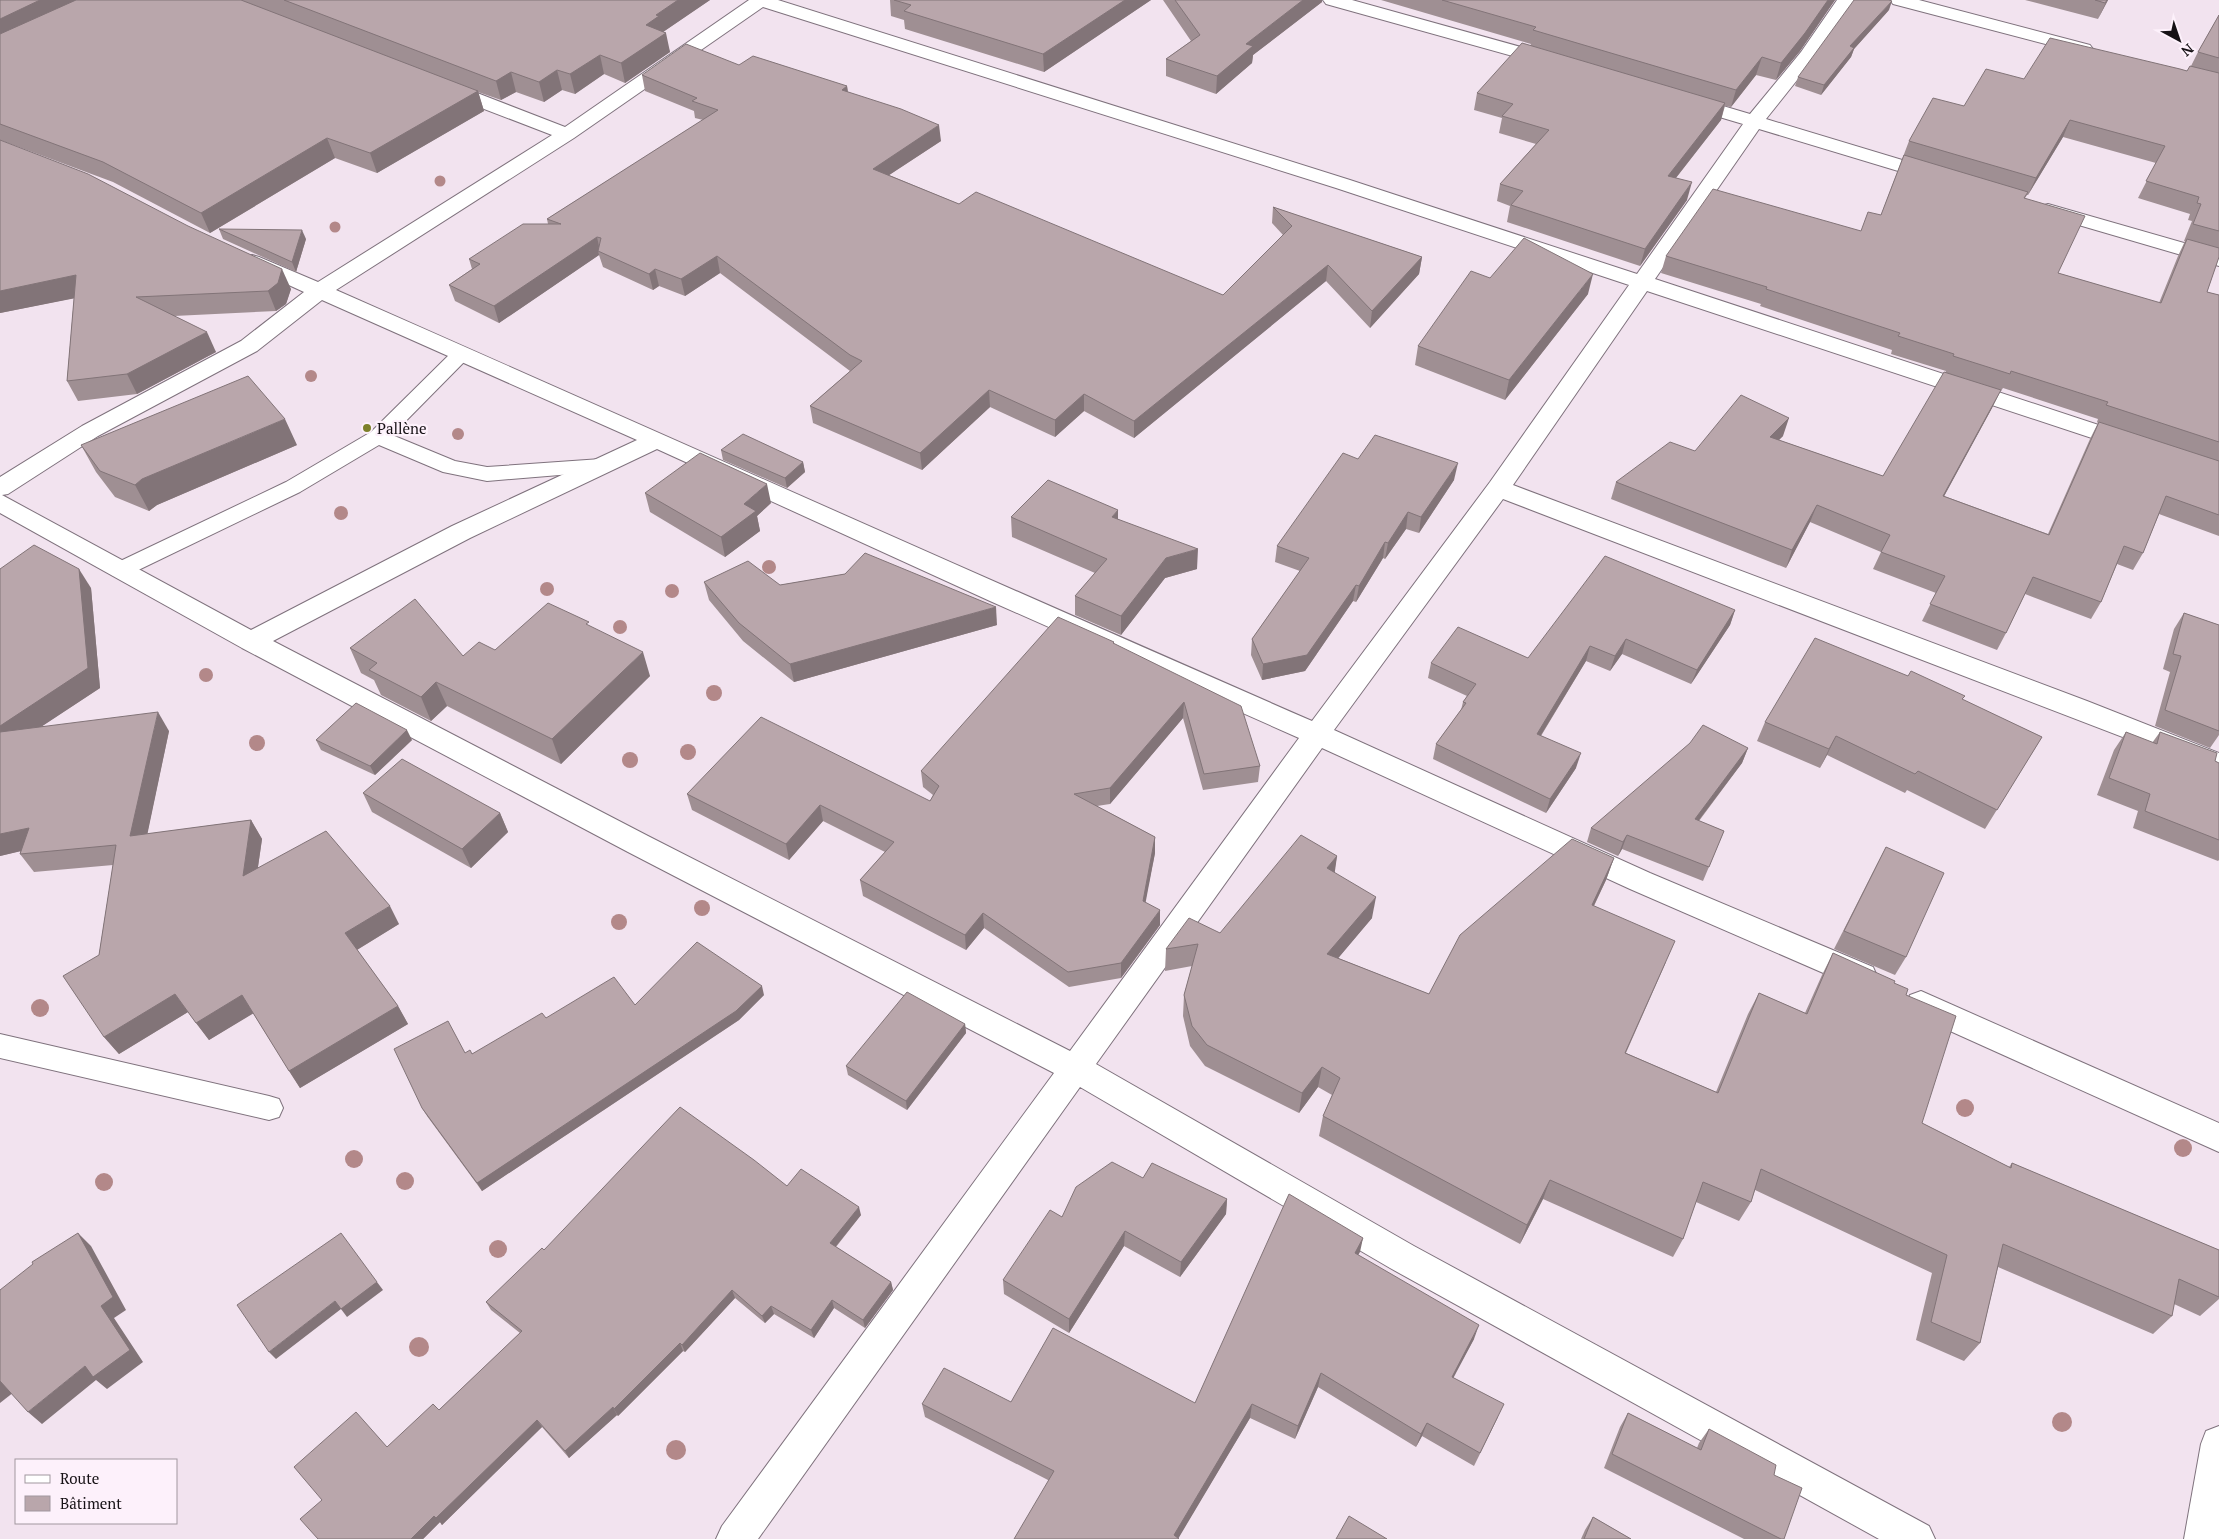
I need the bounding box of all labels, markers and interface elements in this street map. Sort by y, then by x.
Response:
north arrow [2154,15,2204,65]
text: N [2177,40,2198,61]
place label: Pallène [377,418,427,438]
marker: Pallène [361,422,373,434]
legend [15,1459,178,1524]
text: Route [60,1468,99,1488]
text: Bâtiment [60,1493,122,1513]

